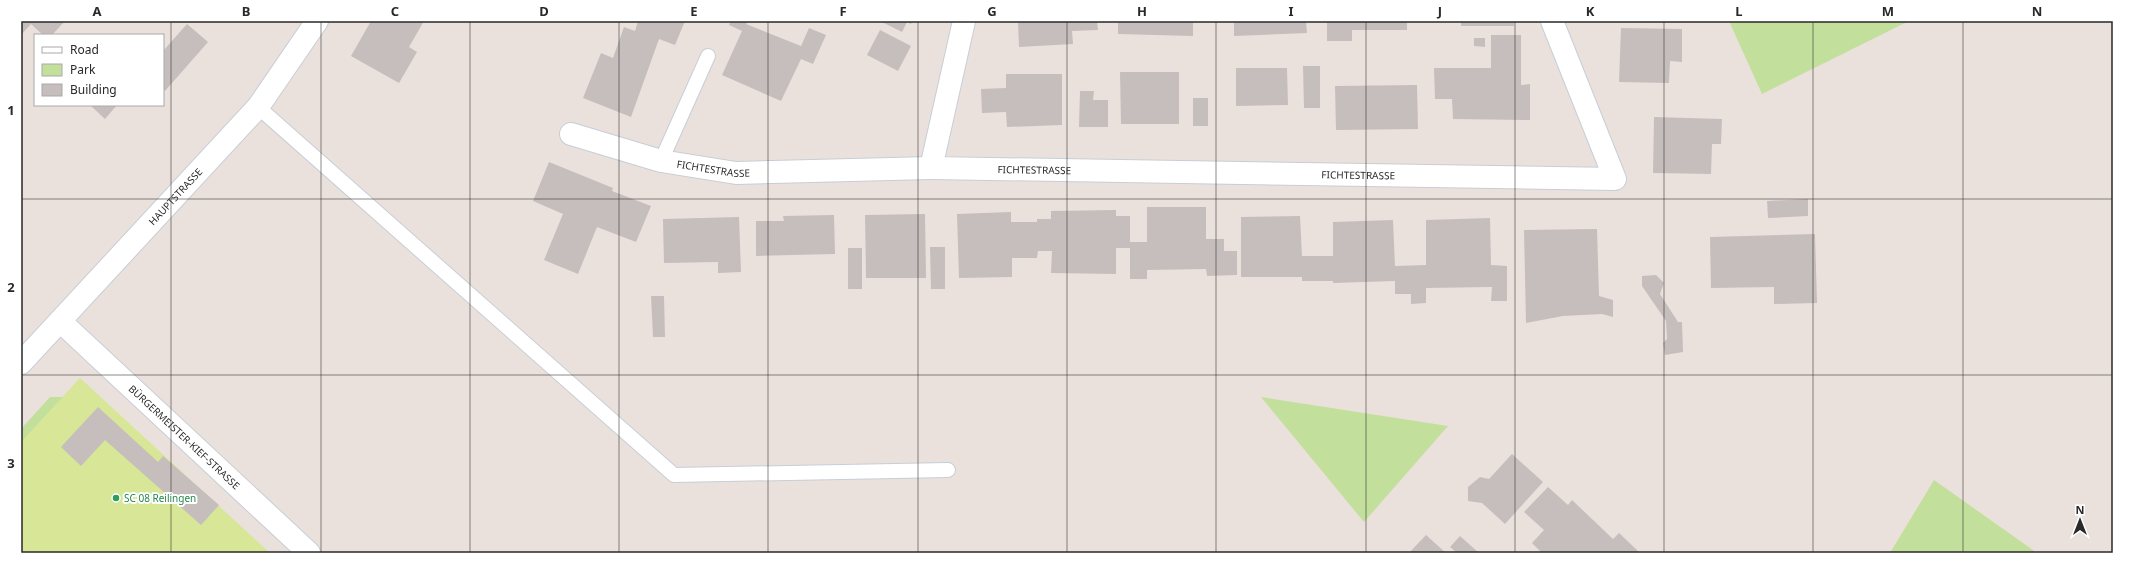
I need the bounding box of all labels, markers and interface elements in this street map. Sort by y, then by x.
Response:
text: A [93,2,102,20]
text: B [242,2,250,20]
text: C [391,2,399,20]
text: D [539,2,549,20]
text: E [690,2,698,20]
text: F [839,2,847,20]
text: G [987,2,997,20]
text: H [1137,2,1147,20]
text: I [1288,2,1294,20]
text: J [1437,2,1442,20]
text: K [1586,2,1595,20]
text: L [1735,2,1743,20]
text: M [1882,2,1894,20]
text: N [2032,2,2042,20]
legend [34,34,164,106]
text: Road [70,41,99,58]
text: Park [70,61,96,78]
text: Building [70,81,117,98]
text: 1 [7,101,15,119]
street label: FICHTESTRASSE [676,157,750,180]
street label: FICHTESTRASSE [997,162,1071,177]
street label: HAUPTSTRASSE [145,165,205,228]
street label: FICHTESTRASSE [1321,167,1395,182]
text: 2 [7,278,15,296]
street label: BÜRGERMEISTER-KIEF-STRASSE [126,382,243,492]
text: 3 [7,454,15,472]
place label: SC 08 Reilingen [124,491,196,505]
marker: SC 08 Reilingen [111,493,121,503]
north arrow [2060,500,2100,540]
text: N [2076,502,2084,517]

